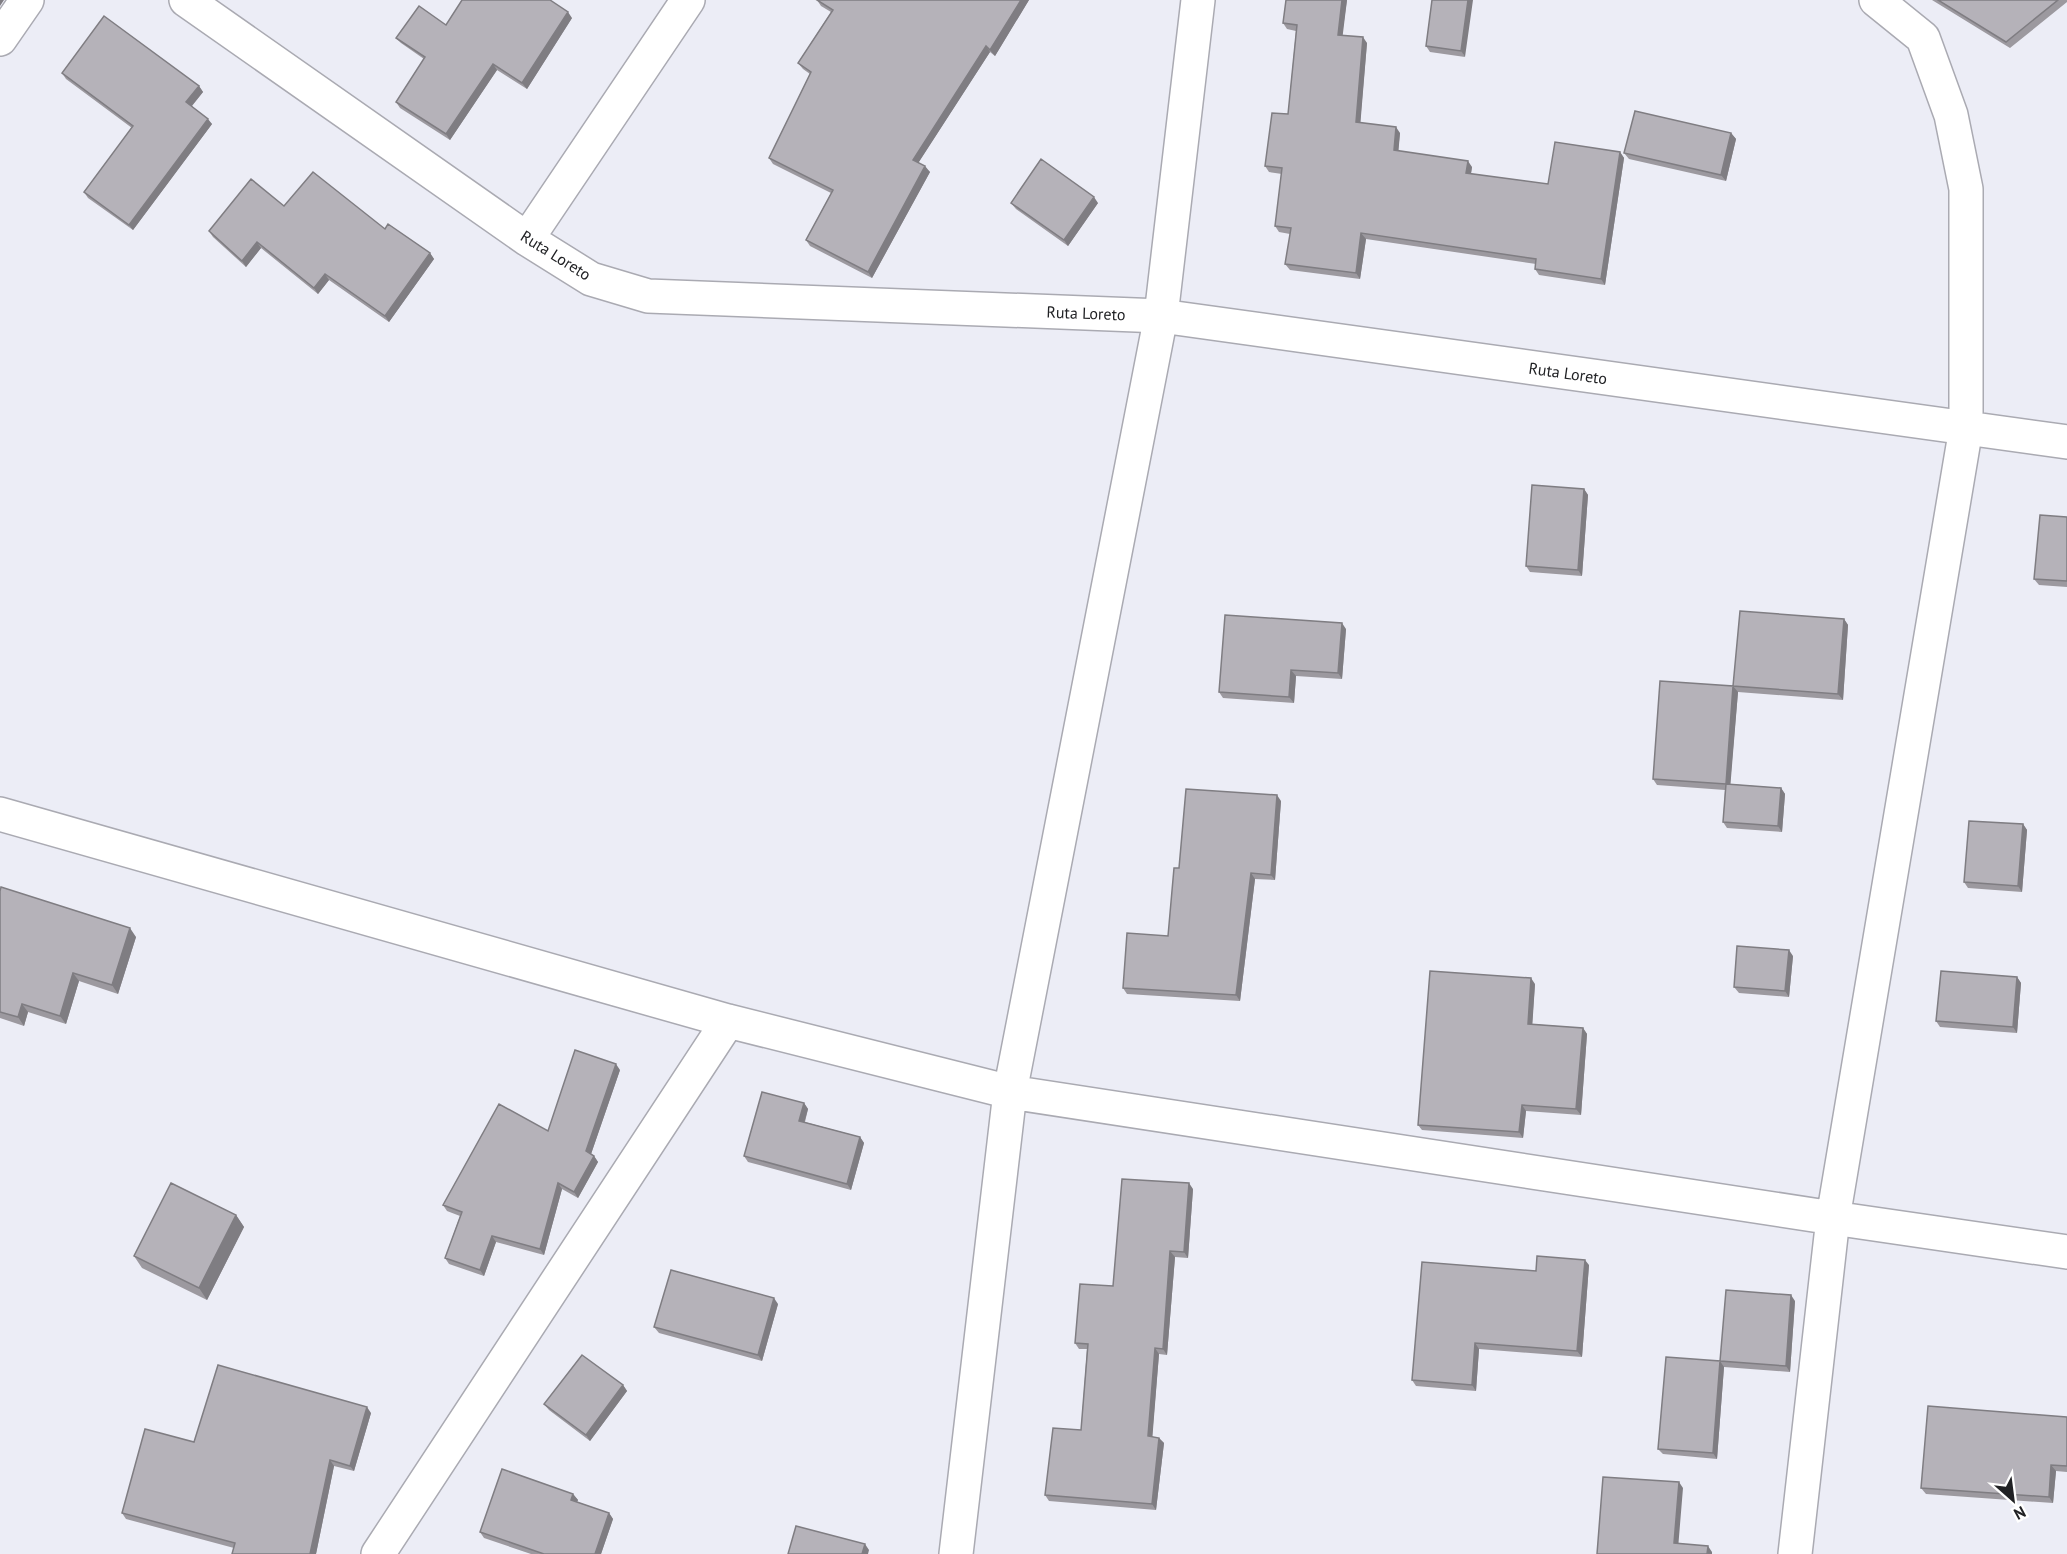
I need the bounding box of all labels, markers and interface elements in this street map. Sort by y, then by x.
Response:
street label: Ruta Loreto [517,226,595,284]
street label: Ruta Loreto [1046,302,1126,324]
street label: Ruta Loreto [1528,358,1608,388]
north arrow [1983,1470,2043,1530]
text: N [2011,1502,2029,1525]

